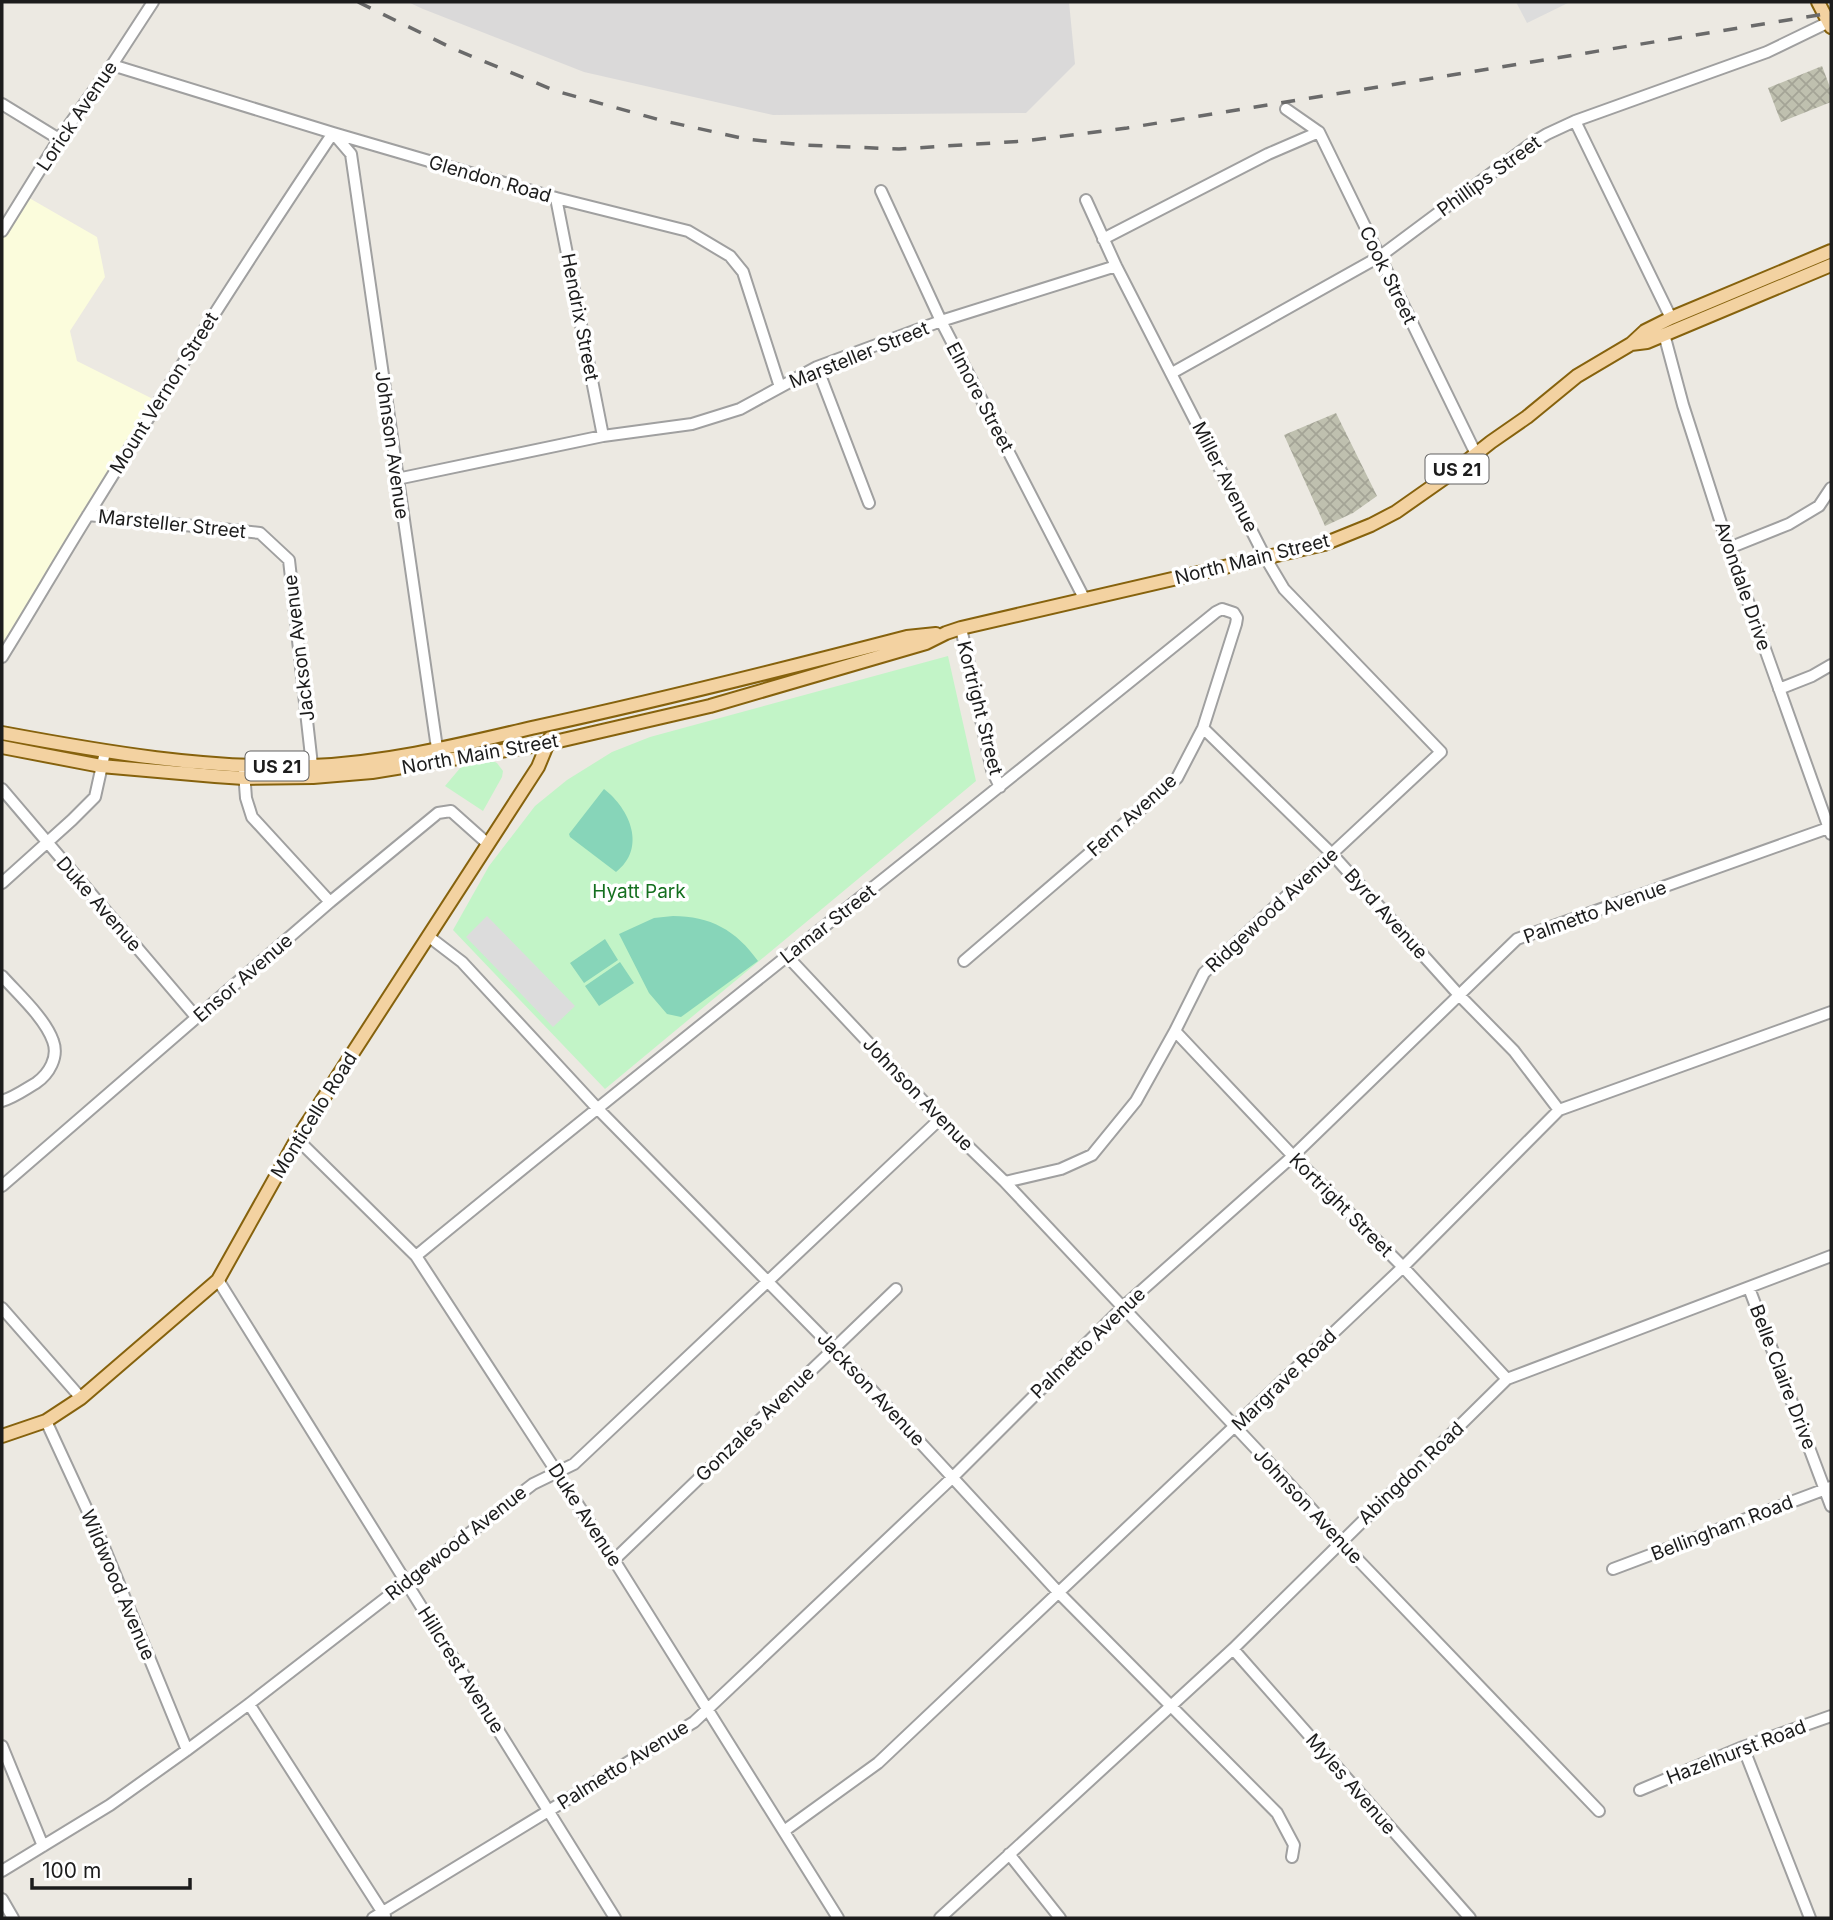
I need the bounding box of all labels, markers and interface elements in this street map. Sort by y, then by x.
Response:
street label: Lorick Avenue [32,57,122,175]
street label: Phillips Street [1433,131,1545,221]
street label: Glendon Road [426,151,554,207]
street label: Cook Street [1354,222,1422,328]
street label: Hendrix Street [556,251,604,383]
street label: Mount Vernon Street [105,308,223,478]
street label: Marsteller Street [786,317,932,393]
street label: Elmore Street [941,338,1019,456]
street label: Johnson Avenue [370,369,414,521]
street label: Miller Avenue [1187,418,1263,536]
road number: US 21 [1426,454,1488,484]
street label: Marsteller Street [97,505,247,543]
street label: Avondale Drive [1710,518,1776,654]
street label: North Main Street [1172,529,1332,589]
street label: Jackson Avenue [279,573,319,723]
street label: Kortright Street [952,639,1008,777]
street label: North Main Street [400,729,560,779]
road number: US 21 [246,752,308,780]
street label: Fern Avenue [1083,769,1181,861]
street label: Ridgewood Avenue [1201,843,1343,977]
street label: Duke Avenue [52,852,146,956]
street label: Byrd Avenue [1339,864,1433,964]
street label: Palmetto Avenue [1520,875,1670,949]
park label: Hyatt Park [592,880,686,903]
street label: Lamar Street [776,880,880,968]
street label: Ensor Avenue [189,929,297,1027]
street label: Johnson Avenue [858,1032,978,1156]
street label: Monticello Road [266,1048,362,1182]
street label: Kortright Street [1284,1148,1398,1262]
street label: Palmetto Avenue [1026,1282,1150,1404]
street label: Belle Claire Drive [1745,1301,1821,1453]
street label: Margrave Road [1227,1324,1341,1436]
street label: Jackson Avenue [812,1327,930,1451]
street label: Gonzales Avenue [691,1362,819,1486]
street label: Abingdon Road [1354,1417,1468,1529]
street label: Johnson Avenue [1249,1444,1367,1568]
street label: Duke Avenue [543,1459,627,1571]
street label: Ridgewood Avenue [381,1481,531,1605]
street label: Bellingham Road [1648,1490,1796,1566]
street label: Wildwood Avenue [76,1506,160,1664]
street label: Hillcrest Avenue [413,1602,509,1738]
street label: Palmetto Avenue [553,1715,693,1815]
street label: Hazelhurst Road [1663,1715,1809,1789]
street label: Myles Avenue [1301,1729,1401,1839]
scale bar [32,1846,189,1890]
text: 100 m [42,1858,101,1883]

